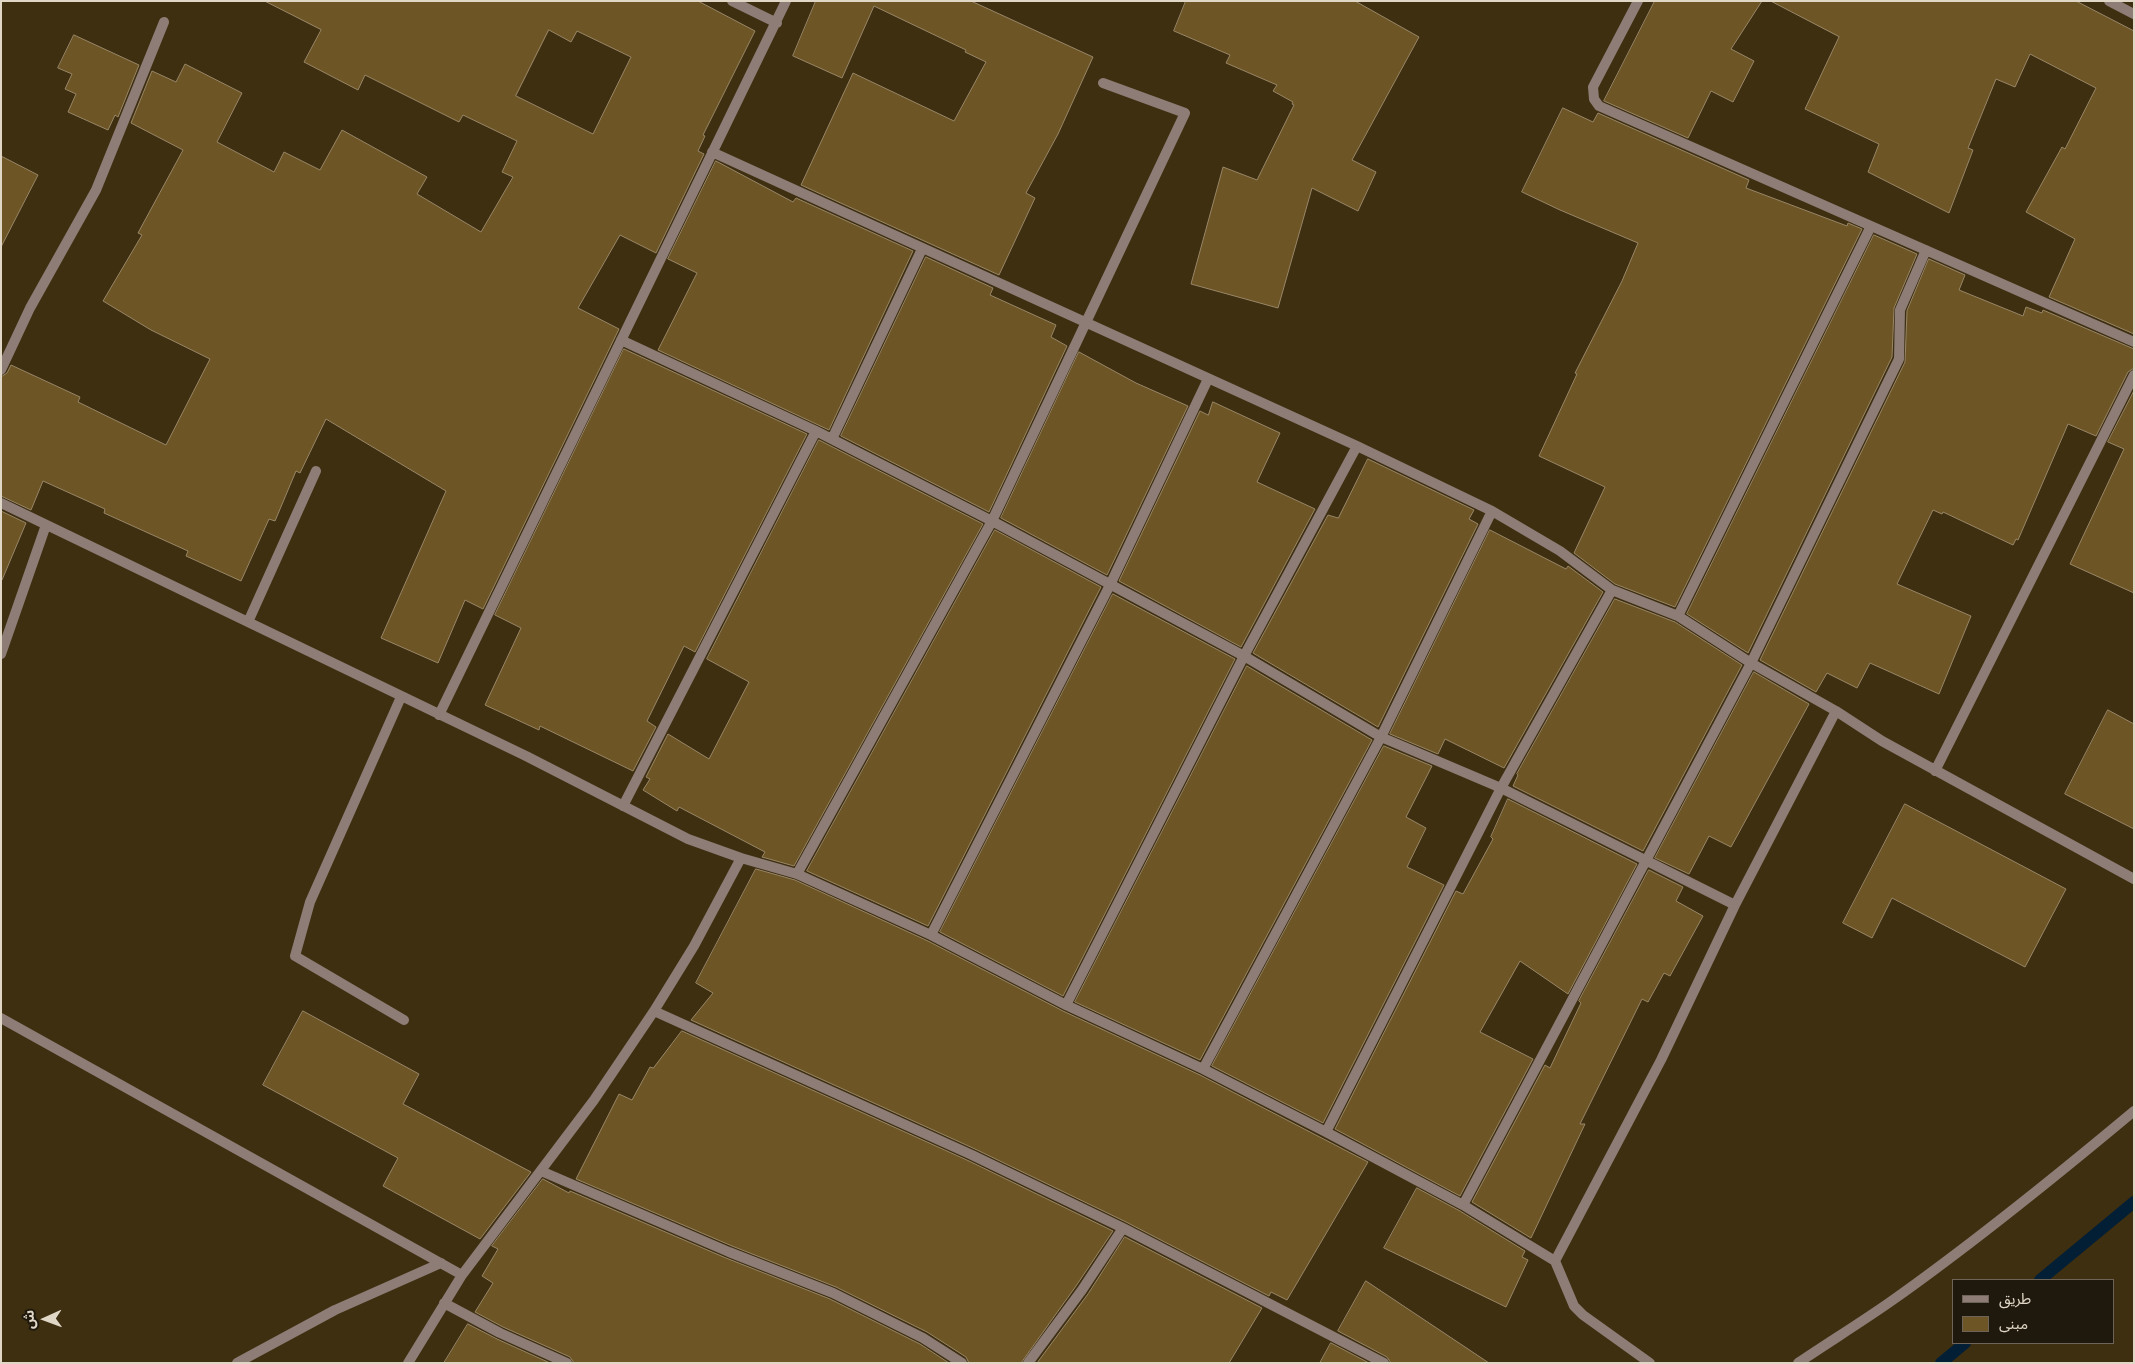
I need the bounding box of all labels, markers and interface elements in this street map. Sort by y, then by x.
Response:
legend [1952,1279,2115,1344]
text: طريق [1999,1289,2031,1310]
north arrow [20,1294,70,1344]
text: ش [20,1310,40,1329]
text: مبنى [1999,1314,2028,1335]

